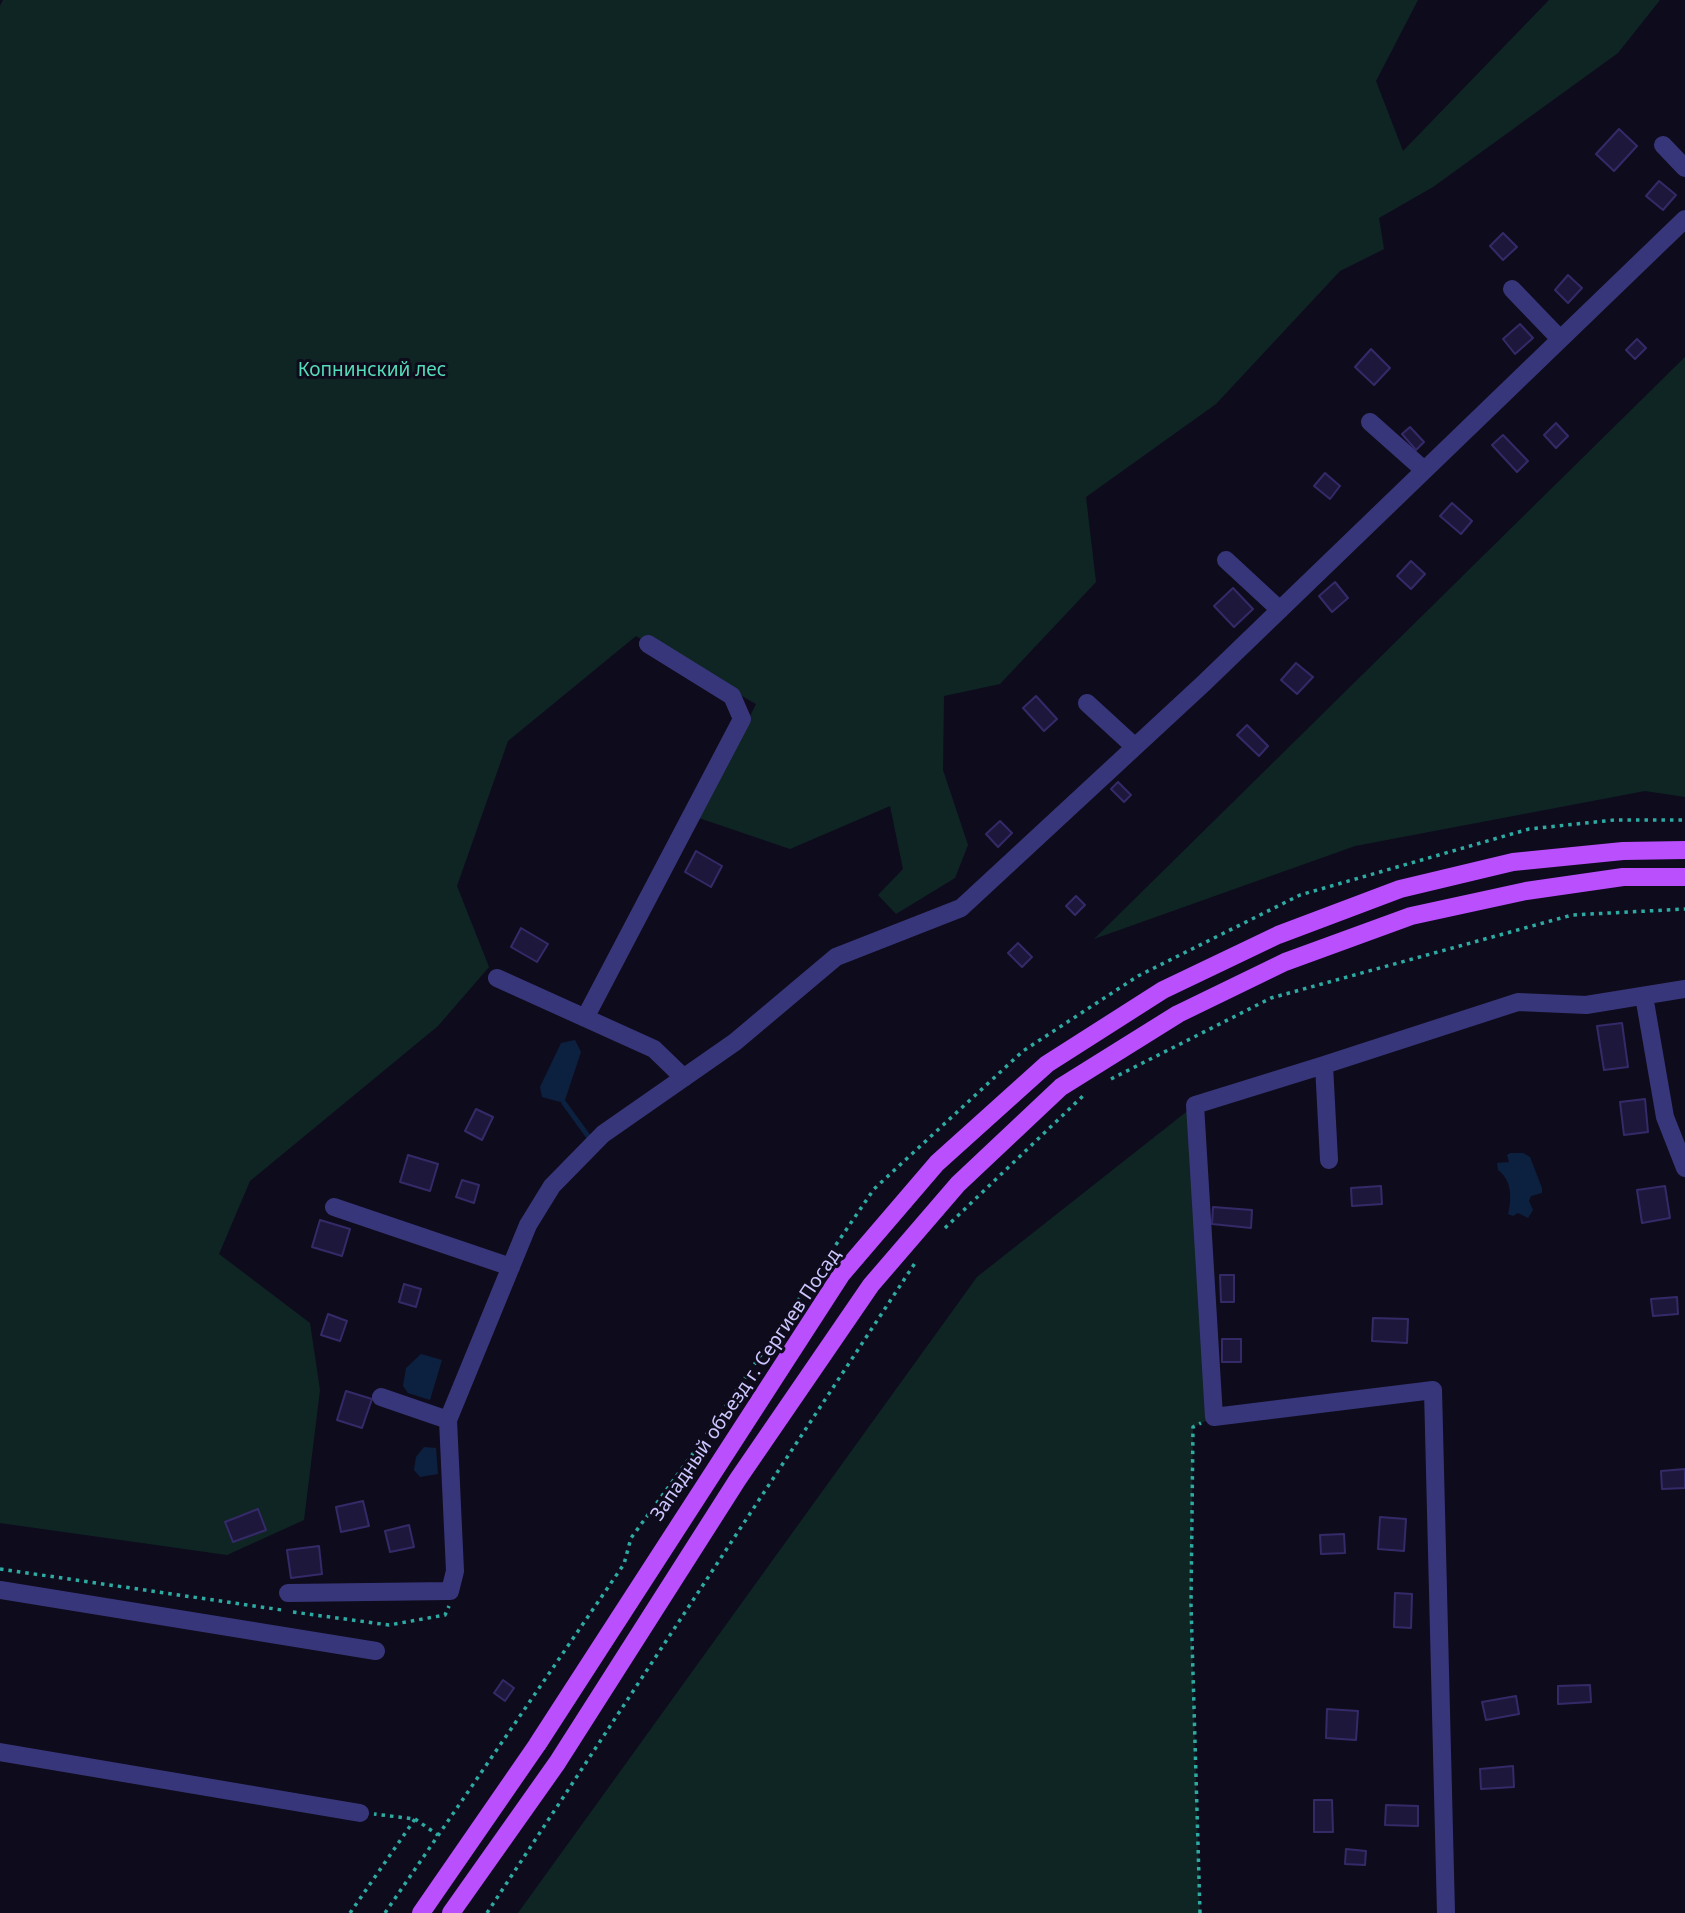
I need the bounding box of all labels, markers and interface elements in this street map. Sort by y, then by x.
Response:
park label: Копнинский лес [298,360,446,382]
street label: Западный объезд г. Сергиев Посад [646,1245,846,1525]

